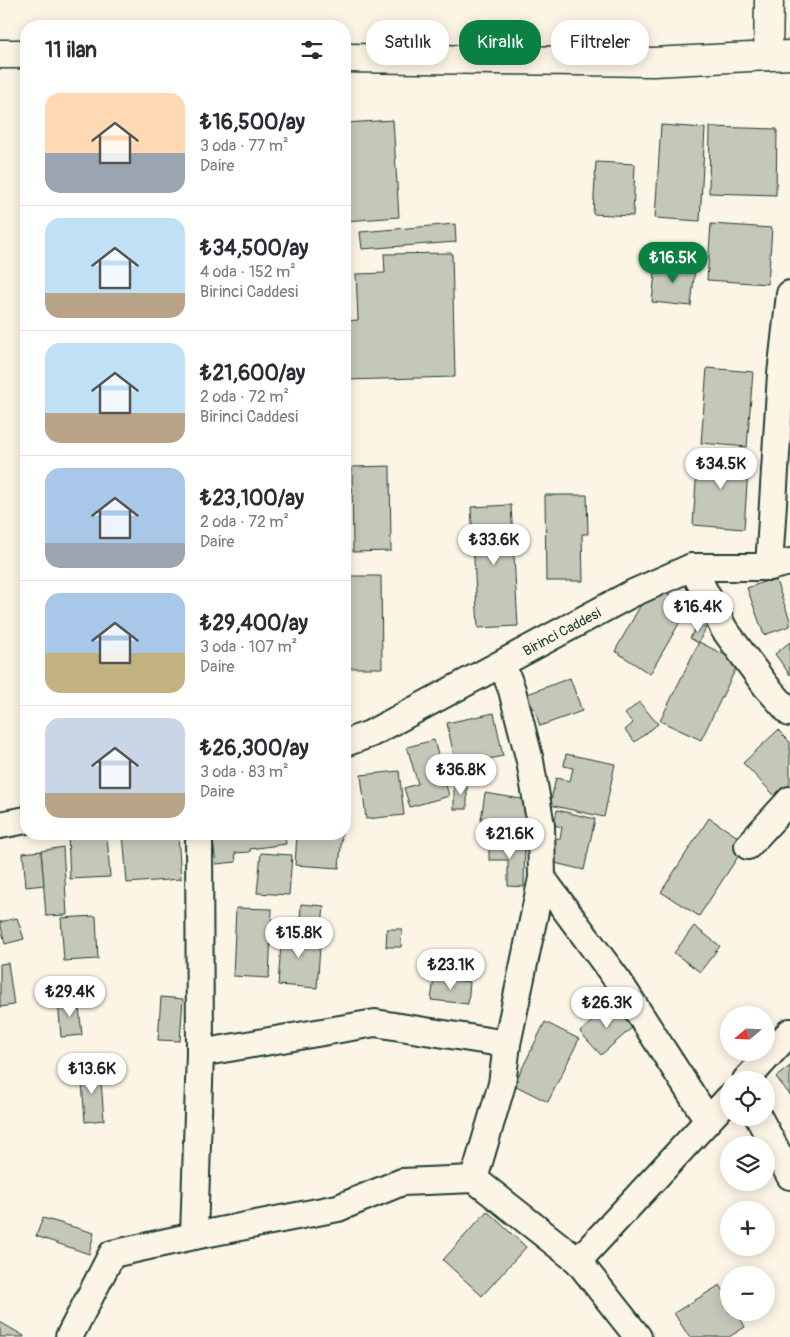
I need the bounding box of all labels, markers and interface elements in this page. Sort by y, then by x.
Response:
chip: Satılık [366,20,449,65]
chip: Kiralık [459,20,541,65]
chip: Filtreler [551,20,649,65]
icon: filters [298,36,326,64]
text: 11 ilan [45,37,97,64]
text: ₺16,500/ay [200,109,305,136]
icon: home [85,113,145,173]
text: 3 oda · 77 m² [200,136,288,156]
text: Daire [200,156,234,176]
text: ₺34,500/ay [200,235,308,262]
icon: home [85,238,145,298]
pin: ₺16.5K [632,242,714,284]
text: ₺16.5K [650,248,697,268]
text: 4 oda · 152 m² [200,262,296,282]
text: Birinci Caddesi [200,282,298,302]
text: ₺21,600/ay [200,360,305,387]
icon: home [85,363,145,423]
text: 2 oda · 72 m² [200,387,289,407]
text: Birinci Caddesi [200,407,298,427]
pin: ₺34.5K [680,448,762,490]
text: ₺34.5K [696,454,746,474]
text: ₺23,100/ay [200,485,304,512]
icon: home [85,488,145,548]
text: 2 oda · 72 m² [200,512,289,532]
pin: ₺33.6K [453,524,535,566]
text: ₺33.6K [469,530,519,550]
text: Daire [200,532,234,552]
pin: ₺16.4K [657,590,739,633]
text: ₺16.4K [674,597,722,617]
street label: Birinci Caddesi [520,604,604,660]
text: ₺29,400/ay [200,610,308,637]
icon: home [85,613,145,673]
text: 3 oda · 107 m² [200,637,297,657]
text: Daire [200,657,234,677]
text: ₺26,300/ay [200,735,309,762]
icon: home [85,738,145,798]
pin: ₺36.8K [420,754,502,796]
text: ₺36.8K [436,760,486,780]
text: 3 oda · 83 m² [200,762,289,782]
text: Daire [200,782,234,802]
pin: ₺21.6K [469,818,551,860]
text: ₺21.6K [486,824,534,844]
pin: ₺15.8K [258,916,340,959]
text: ₺15.8K [276,923,322,943]
pin: ₺23.1K [410,948,492,991]
text: ₺23.1K [428,955,474,975]
pin: ₺29.4K [29,976,111,1018]
text: ₺29.4K [45,982,95,1002]
pin: ₺26.3K [566,986,648,1029]
text: ₺26.3K [582,993,632,1013]
north arrow [720,1006,775,1061]
map controls [720,1006,775,1321]
pin: ₺13.6K [51,1052,133,1095]
text: ₺13.6K [68,1059,116,1079]
button: locate [720,1071,775,1126]
button: layers [720,1136,775,1191]
button: + [720,1201,775,1256]
button: − [720,1266,775,1321]

